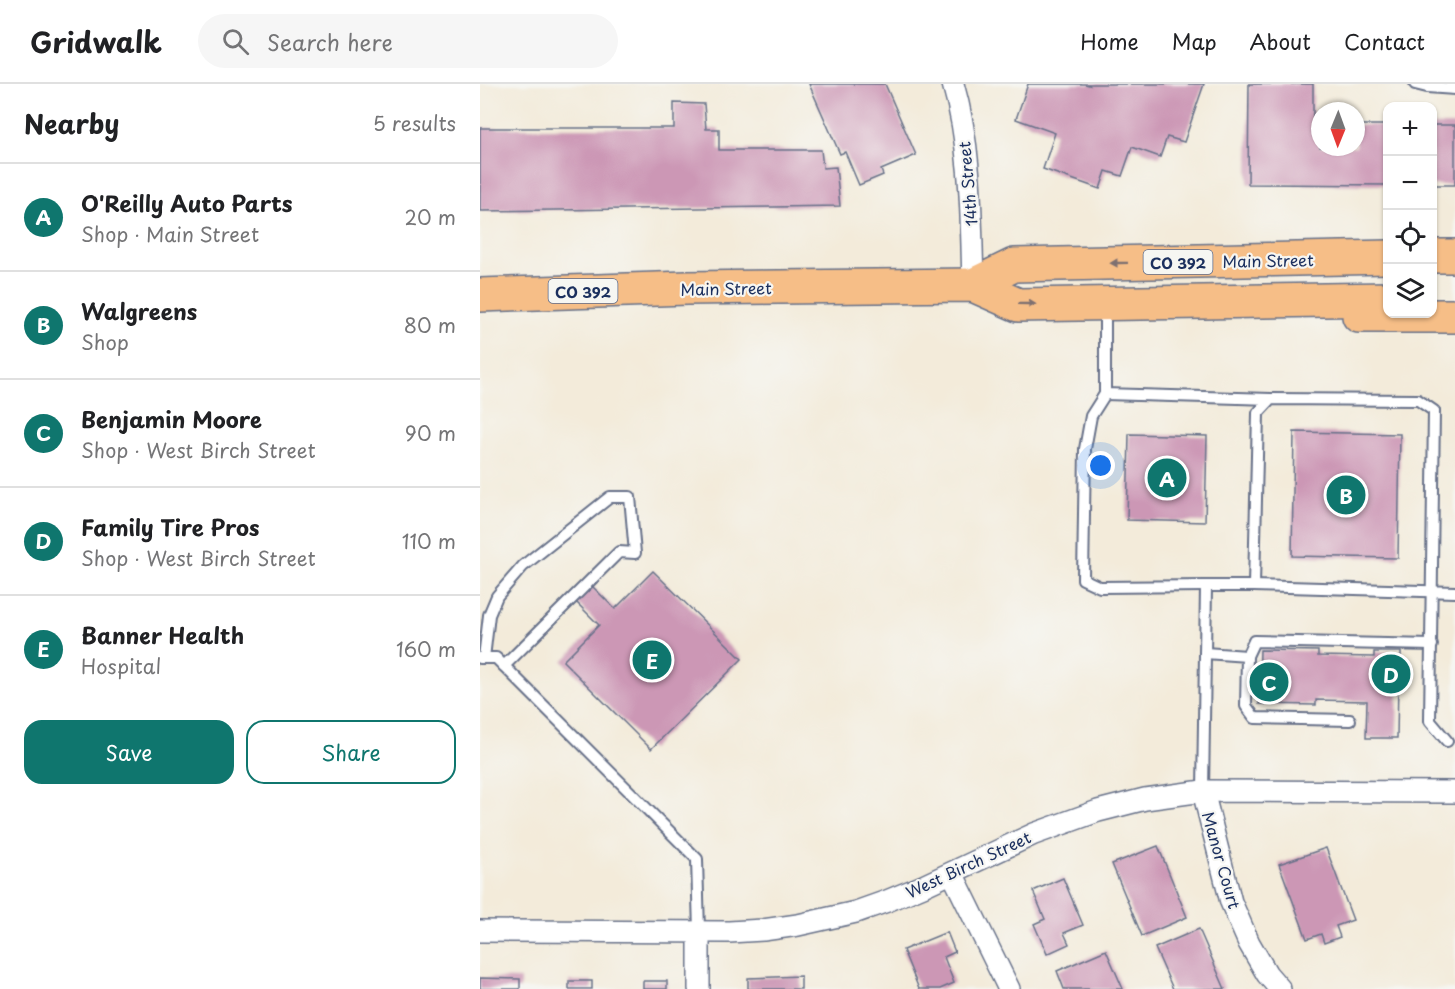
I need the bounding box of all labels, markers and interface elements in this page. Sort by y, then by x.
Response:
search box [198,14,618,68]
text: Gridwalk [30,20,162,63]
icon: search [219,25,252,58]
text: Search here [267,25,393,58]
text: Home [1080,25,1139,57]
text: Map [1172,25,1217,57]
text: About [1250,25,1311,57]
text: Contact [1344,25,1425,57]
north arrow [1311,102,1365,156]
map controls [1383,102,1437,318]
button: + [1383,102,1437,156]
text: Nearby [24,104,119,143]
text: 5 results [373,108,456,138]
street label: 14th Street [951,140,983,228]
button: − [1383,156,1437,210]
text: O'Reilly Auto Parts [81,186,292,219]
text: A [36,202,51,232]
text: 20 m [404,202,456,232]
button: locate [1383,210,1437,264]
text: Shop · Main Street [81,219,259,249]
street label: Main Street [1222,247,1314,273]
road number: CO 392 [1144,250,1212,274]
one-way arrow [1110,258,1129,268]
button: layers [1383,264,1437,318]
street label: Main Street [680,275,772,301]
road number: CO 392 [548,279,618,303]
text: Walgreens [81,294,197,327]
one-way arrow [1018,299,1037,309]
text: B [37,310,50,340]
text: 80 m [404,310,456,340]
text: Shop [81,327,129,357]
text: Benjamin Moore [81,402,262,435]
text: C [36,418,51,448]
text: 90 m [405,418,456,448]
text: Shop · West Birch Street [81,435,316,465]
your location [1086,451,1115,480]
pin: A [1148,456,1186,500]
pin: B [1326,472,1366,518]
text: Family Tire Pros [81,510,259,543]
text: D [36,526,51,556]
text: 110 m [402,526,456,556]
text: Shop · West Birch Street [81,543,316,573]
text: Banner Health [81,618,244,651]
text: E [37,634,50,664]
text: 160 m [396,634,456,664]
pin: E [632,638,672,682]
text: Hospital [81,651,161,681]
pin: D [1372,652,1410,696]
pin: C [1250,660,1288,704]
button: Save [24,720,234,784]
button: Share [246,720,456,784]
street label: Manor Court [1197,809,1247,912]
street label: West Birch Street [902,824,1035,904]

